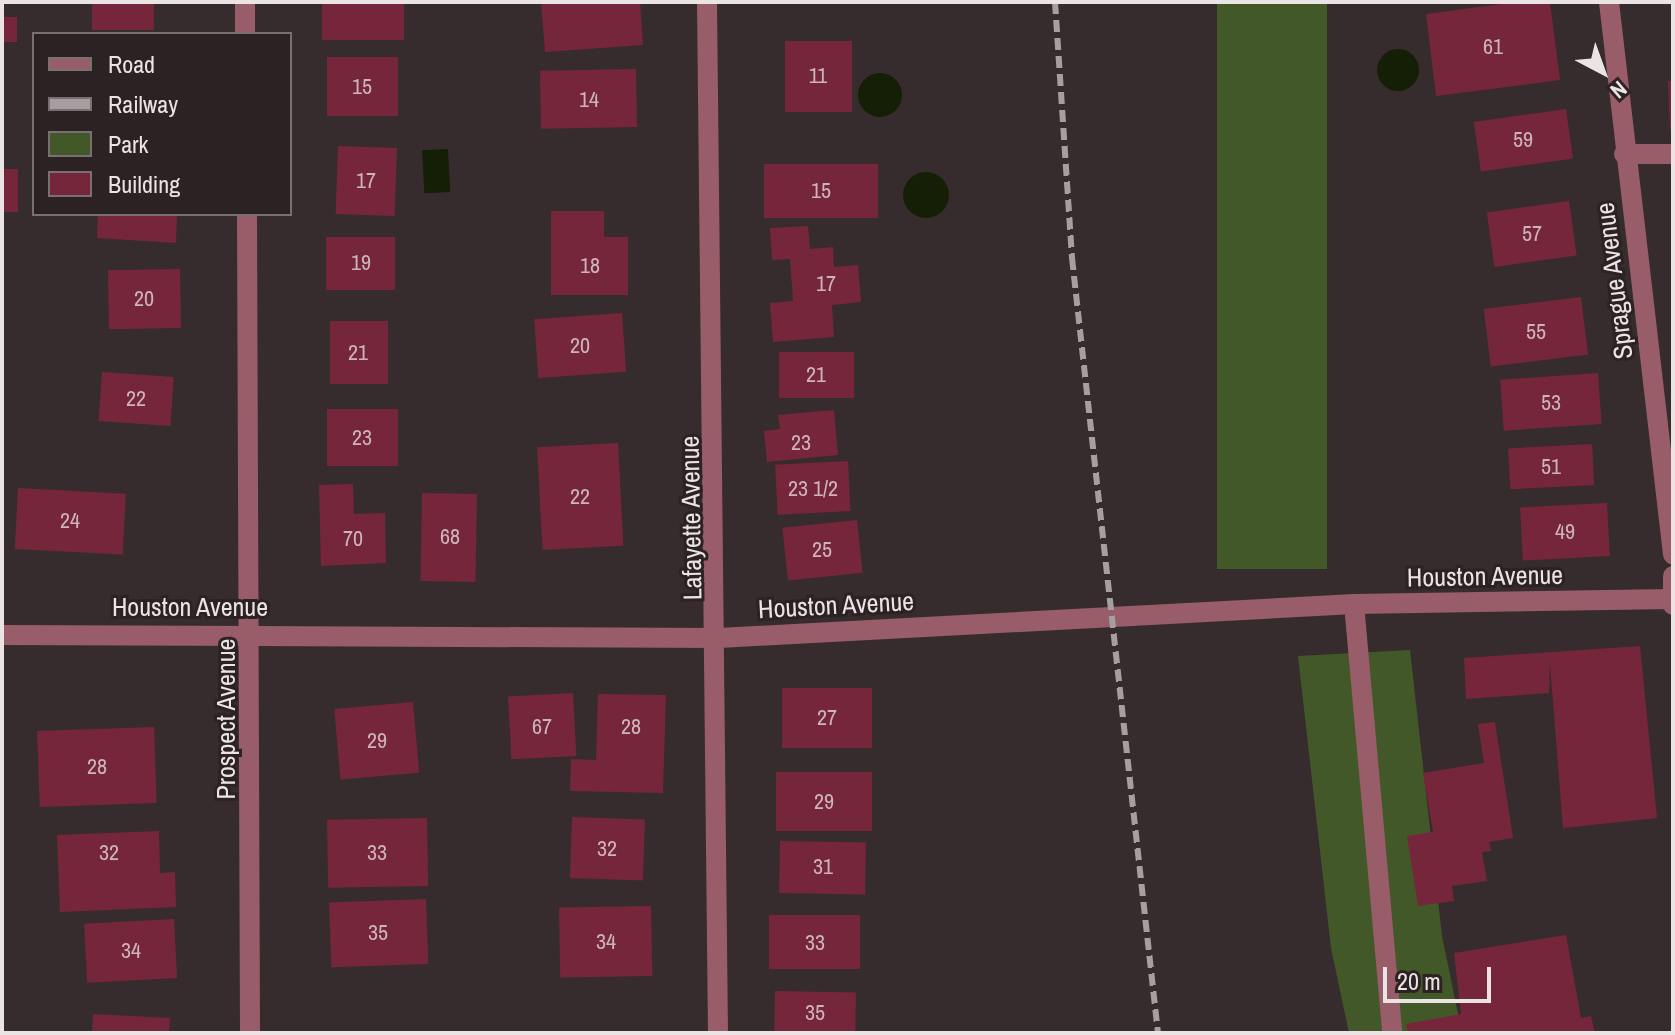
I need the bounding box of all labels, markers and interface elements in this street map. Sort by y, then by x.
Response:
legend [32,32,292,216]
north arrow [1563,32,1643,112]
house number: 61 [1483,34,1503,60]
text: Road [108,48,155,80]
house number: 11 [809,63,827,89]
house number: 15 [352,74,372,100]
text: N [1604,75,1634,106]
house number: 14 [579,87,599,113]
text: Railway [108,88,178,120]
house number: 59 [1513,127,1533,153]
text: Park [108,128,148,160]
text: Building [108,168,180,200]
house number: 17 [356,168,376,194]
house number: 15 [811,178,831,204]
street label: Sprague Avenue [1589,200,1639,362]
house number: 57 [1522,221,1542,247]
house number: 19 [351,250,371,276]
house number: 18 [580,253,600,279]
house number: 17 [816,271,836,297]
house number: 20 [134,286,154,312]
house number: 55 [1526,319,1546,345]
house number: 20 [570,333,590,359]
house number: 21 [348,340,368,366]
house number: 21 [806,362,826,388]
house number: 22 [126,386,146,412]
house number: 53 [1541,390,1561,416]
house number: 23 [352,425,372,451]
house number: 23 [791,430,811,456]
street label: Lafayette Avenue [674,435,708,601]
house number: 51 [1541,454,1561,480]
house number: 23 1/2 [788,476,838,502]
house number: 22 [570,484,590,510]
house number: 24 [60,508,80,534]
house number: 49 [1555,519,1575,545]
house number: 68 [440,524,460,550]
house number: 70 [343,526,363,552]
house number: 25 [812,537,832,563]
street label: Houston Avenue [1406,559,1564,593]
street label: Houston Avenue [757,585,915,625]
street label: Houston Avenue [111,591,269,623]
street label: Prospect Avenue [210,638,242,800]
house number: 27 [817,705,837,731]
house number: 67 [532,714,552,740]
house number: 28 [621,714,641,740]
house number: 29 [367,728,387,754]
house number: 28 [87,754,107,780]
house number: 29 [814,789,834,815]
house number: 32 [597,836,617,862]
house number: 32 [99,840,119,866]
house number: 33 [367,840,387,866]
house number: 31 [813,854,833,880]
house number: 35 [368,920,388,946]
house number: 34 [596,929,616,955]
house number: 33 [805,930,825,956]
house number: 34 [121,938,141,964]
scale bar [1387,951,1495,1001]
text: 20 m [1397,965,1441,997]
house number: 35 [805,1000,825,1026]

